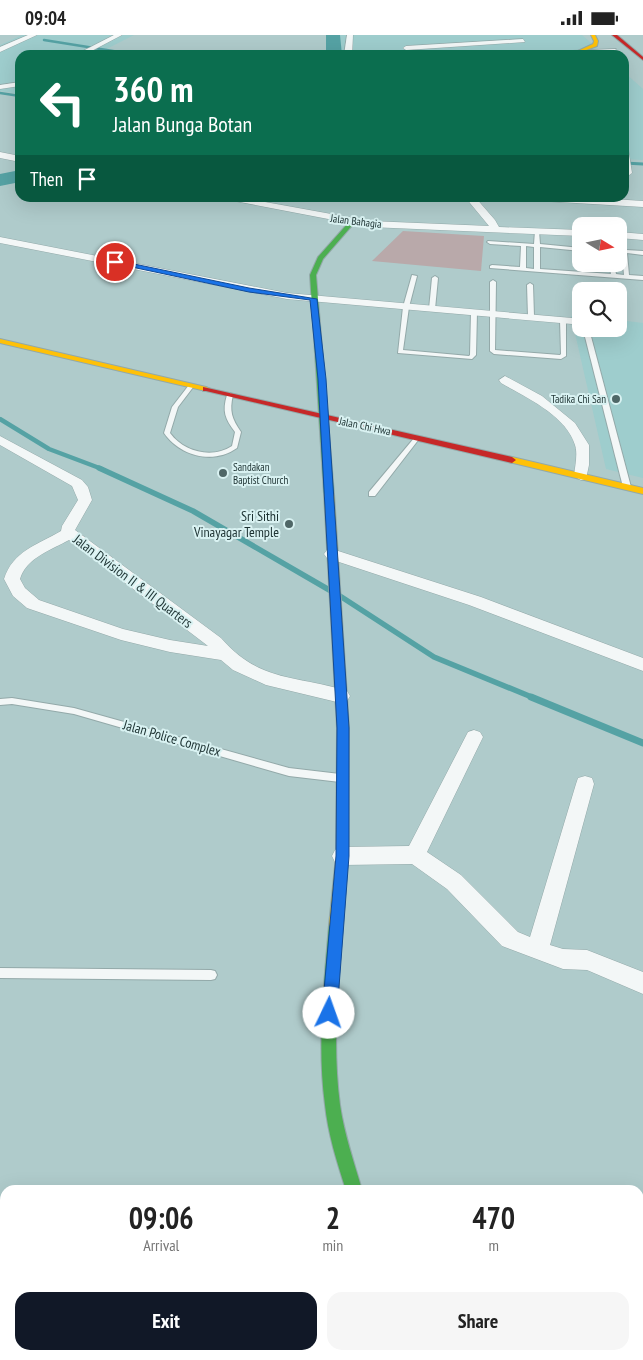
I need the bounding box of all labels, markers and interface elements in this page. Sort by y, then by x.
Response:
text: 09:04 [25,6,66,30]
text: 360 m [113,66,194,112]
icon: left [30,70,95,135]
text: Jalan Bunga Botan [113,110,252,138]
icon: arrive [73,165,101,193]
text: Then [30,167,63,191]
street label: Jalan Bahagia [329,211,382,231]
north arrow [572,217,628,273]
map controls [572,217,627,337]
pin [94,241,136,283]
icon: arrive [101,248,129,276]
button: search [572,282,627,337]
place label: Tadika Chi San [551,392,606,406]
marker: Tadika Chi San [610,393,622,405]
street label: Jalan Chi Hwa [337,413,392,438]
place label: Sandakan Baptist Church [233,460,288,487]
marker: Sandakan Baptist Church [217,467,229,479]
place label: Sri Sithi Vinayagar Temple [193,507,279,541]
marker: Sri Sithi Vinayagar Temple [283,518,295,530]
street label: Jalan Division II & III Quarters [69,530,196,632]
street label: Jalan Police Complex [120,715,223,761]
position arrow [302,986,354,1038]
text: 09:06 [129,1198,194,1237]
text: 2 [326,1198,340,1237]
text: 470 [472,1198,515,1237]
text: Arrival [143,1235,179,1255]
text: min [322,1235,343,1255]
text: m [488,1235,499,1255]
button: Exit [15,1292,317,1350]
button: Share [327,1292,629,1350]

